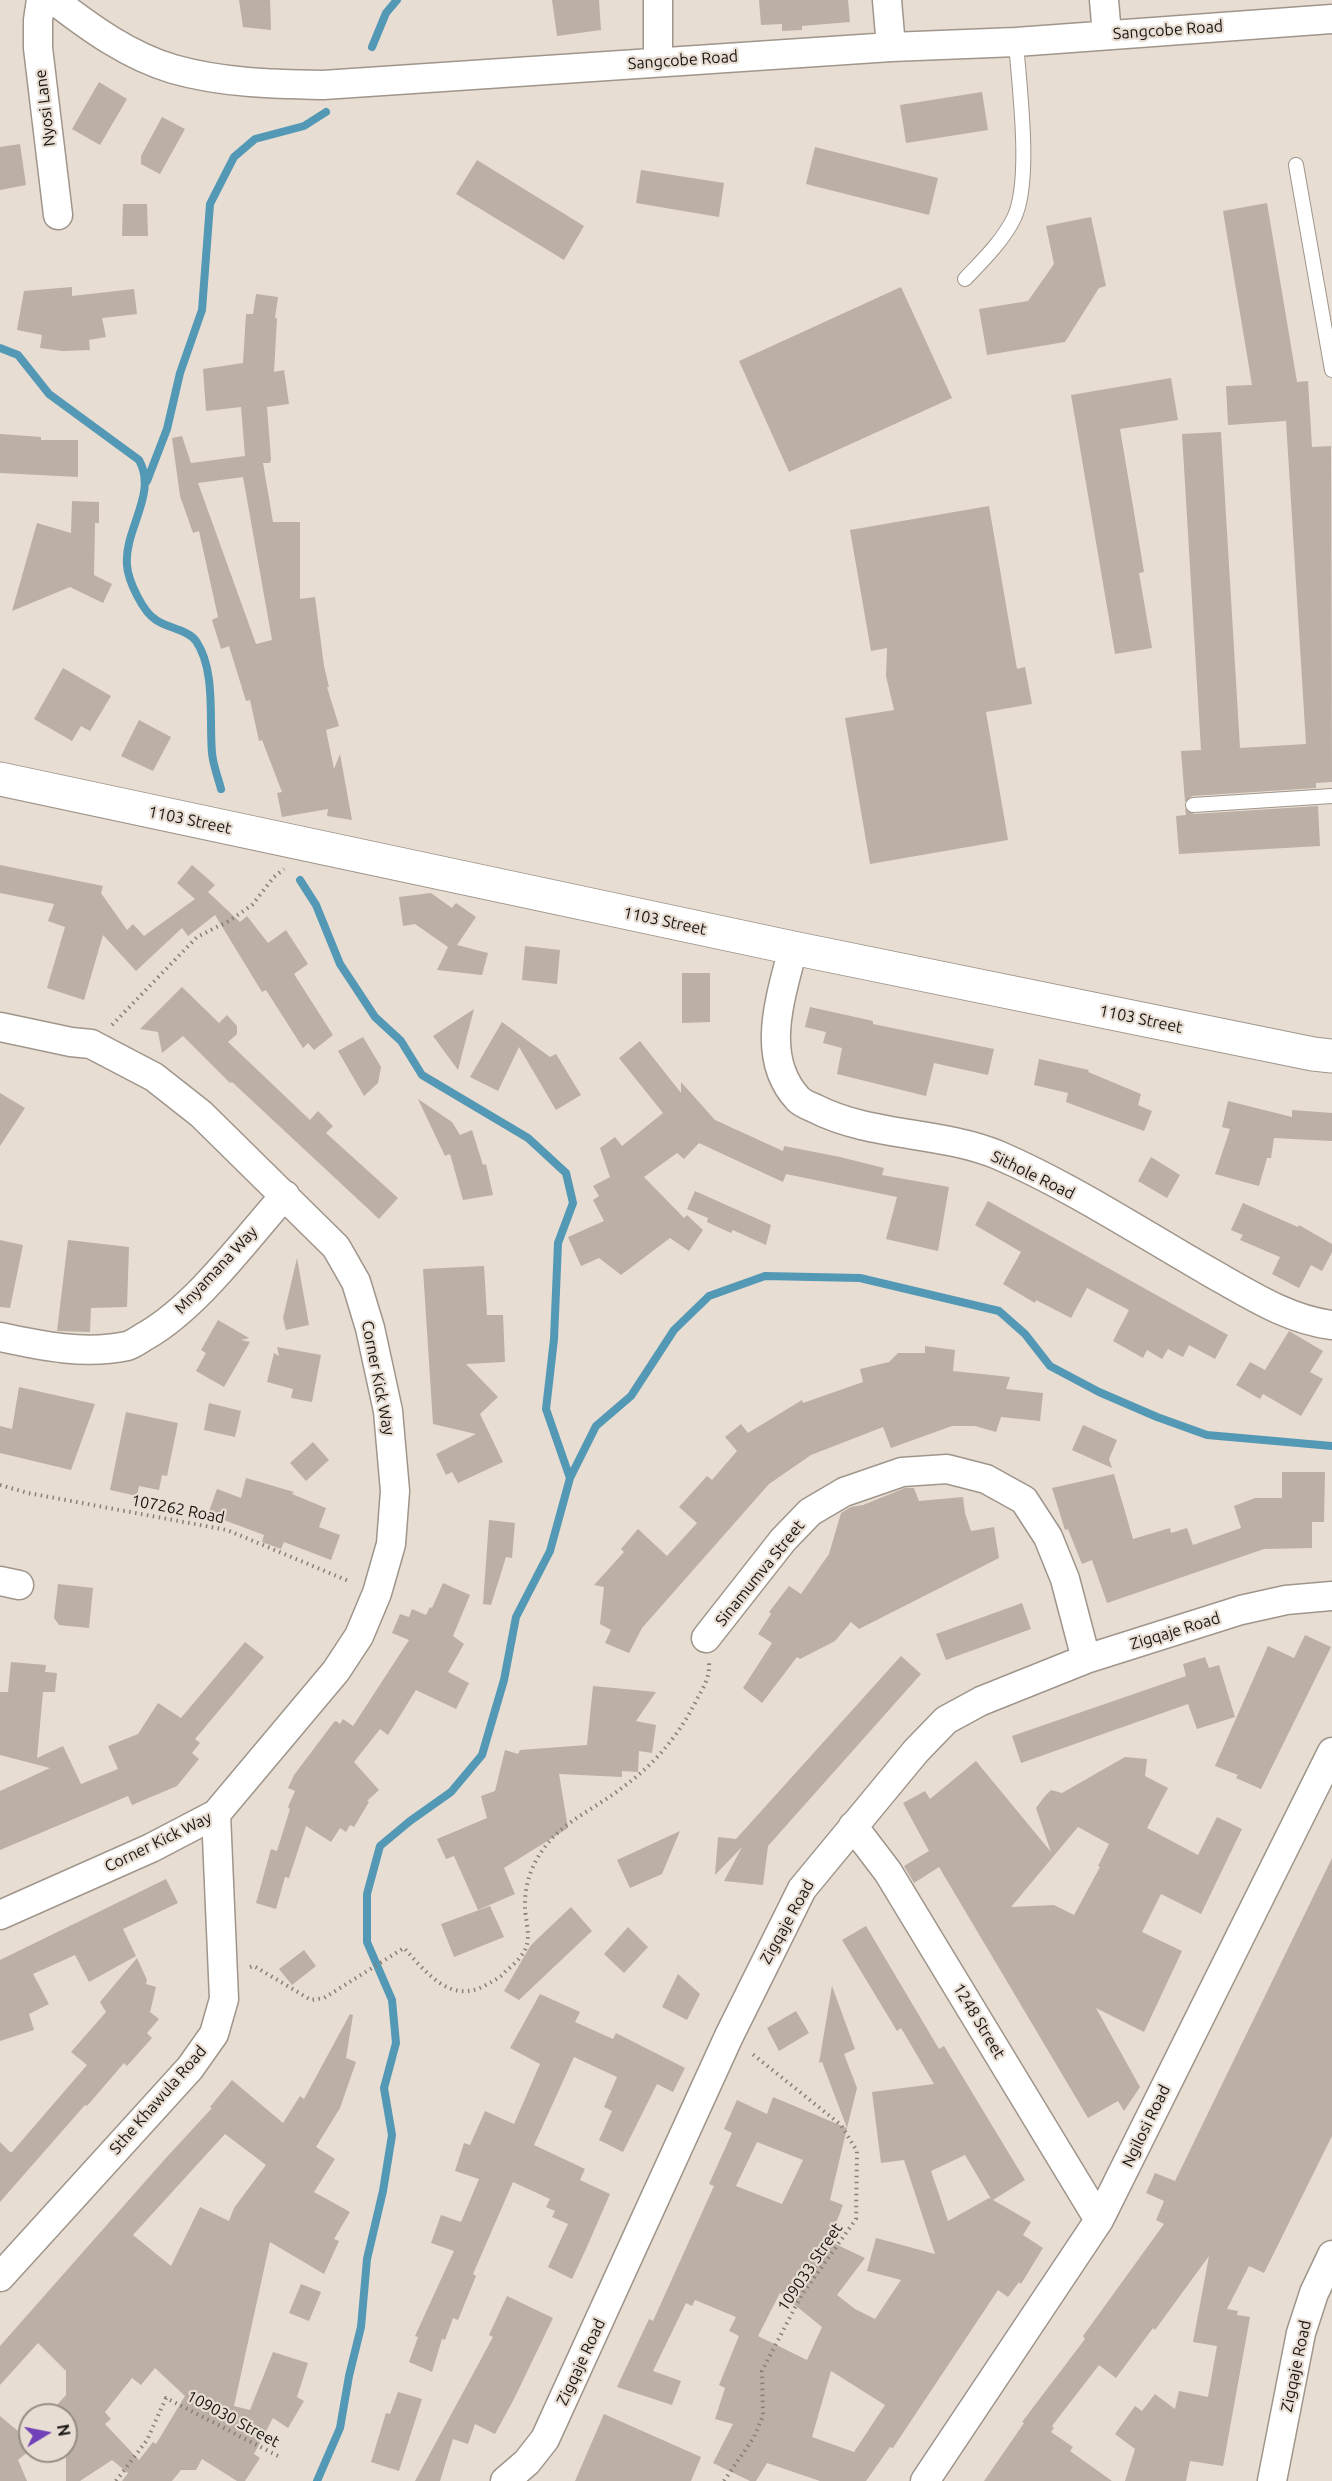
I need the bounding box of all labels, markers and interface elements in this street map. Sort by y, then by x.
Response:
street label: Sangcobe Road [1112,17,1224,43]
street label: Sangcobe Road [627,47,739,73]
street label: Nyosi Lane [31,68,59,148]
street label: 1103 Street [147,802,233,838]
street label: 1103 Street [622,903,708,939]
street label: 1103 Street [1098,1001,1184,1037]
street label: Sithole Road [988,1147,1078,1203]
street label: Mnyamana Way [171,1222,261,1318]
street label: Corner Kick Way [357,1319,399,1437]
street label: 107262 Road [130,1491,226,1527]
street label: Sinamumva Street [711,1516,809,1630]
street label: Zigqaje Road [1128,1608,1222,1654]
street label: Corner Kick Way [101,1808,215,1876]
street label: Zigqaje Road [756,1877,818,1967]
street label: 1248 Street [949,1980,1009,2062]
street label: Sthe Khawula Road [106,2042,210,2158]
street label: Ngilosi Road [1118,2082,1174,2170]
street label: 109033 Street [773,2219,847,2315]
street label: Zigqaje Road [553,2316,609,2408]
street label: Zigqaje Road [1277,2318,1315,2414]
street label: 109030 Street [183,2386,283,2452]
north arrow [18,2403,78,2463]
text: N [54,2423,74,2438]

